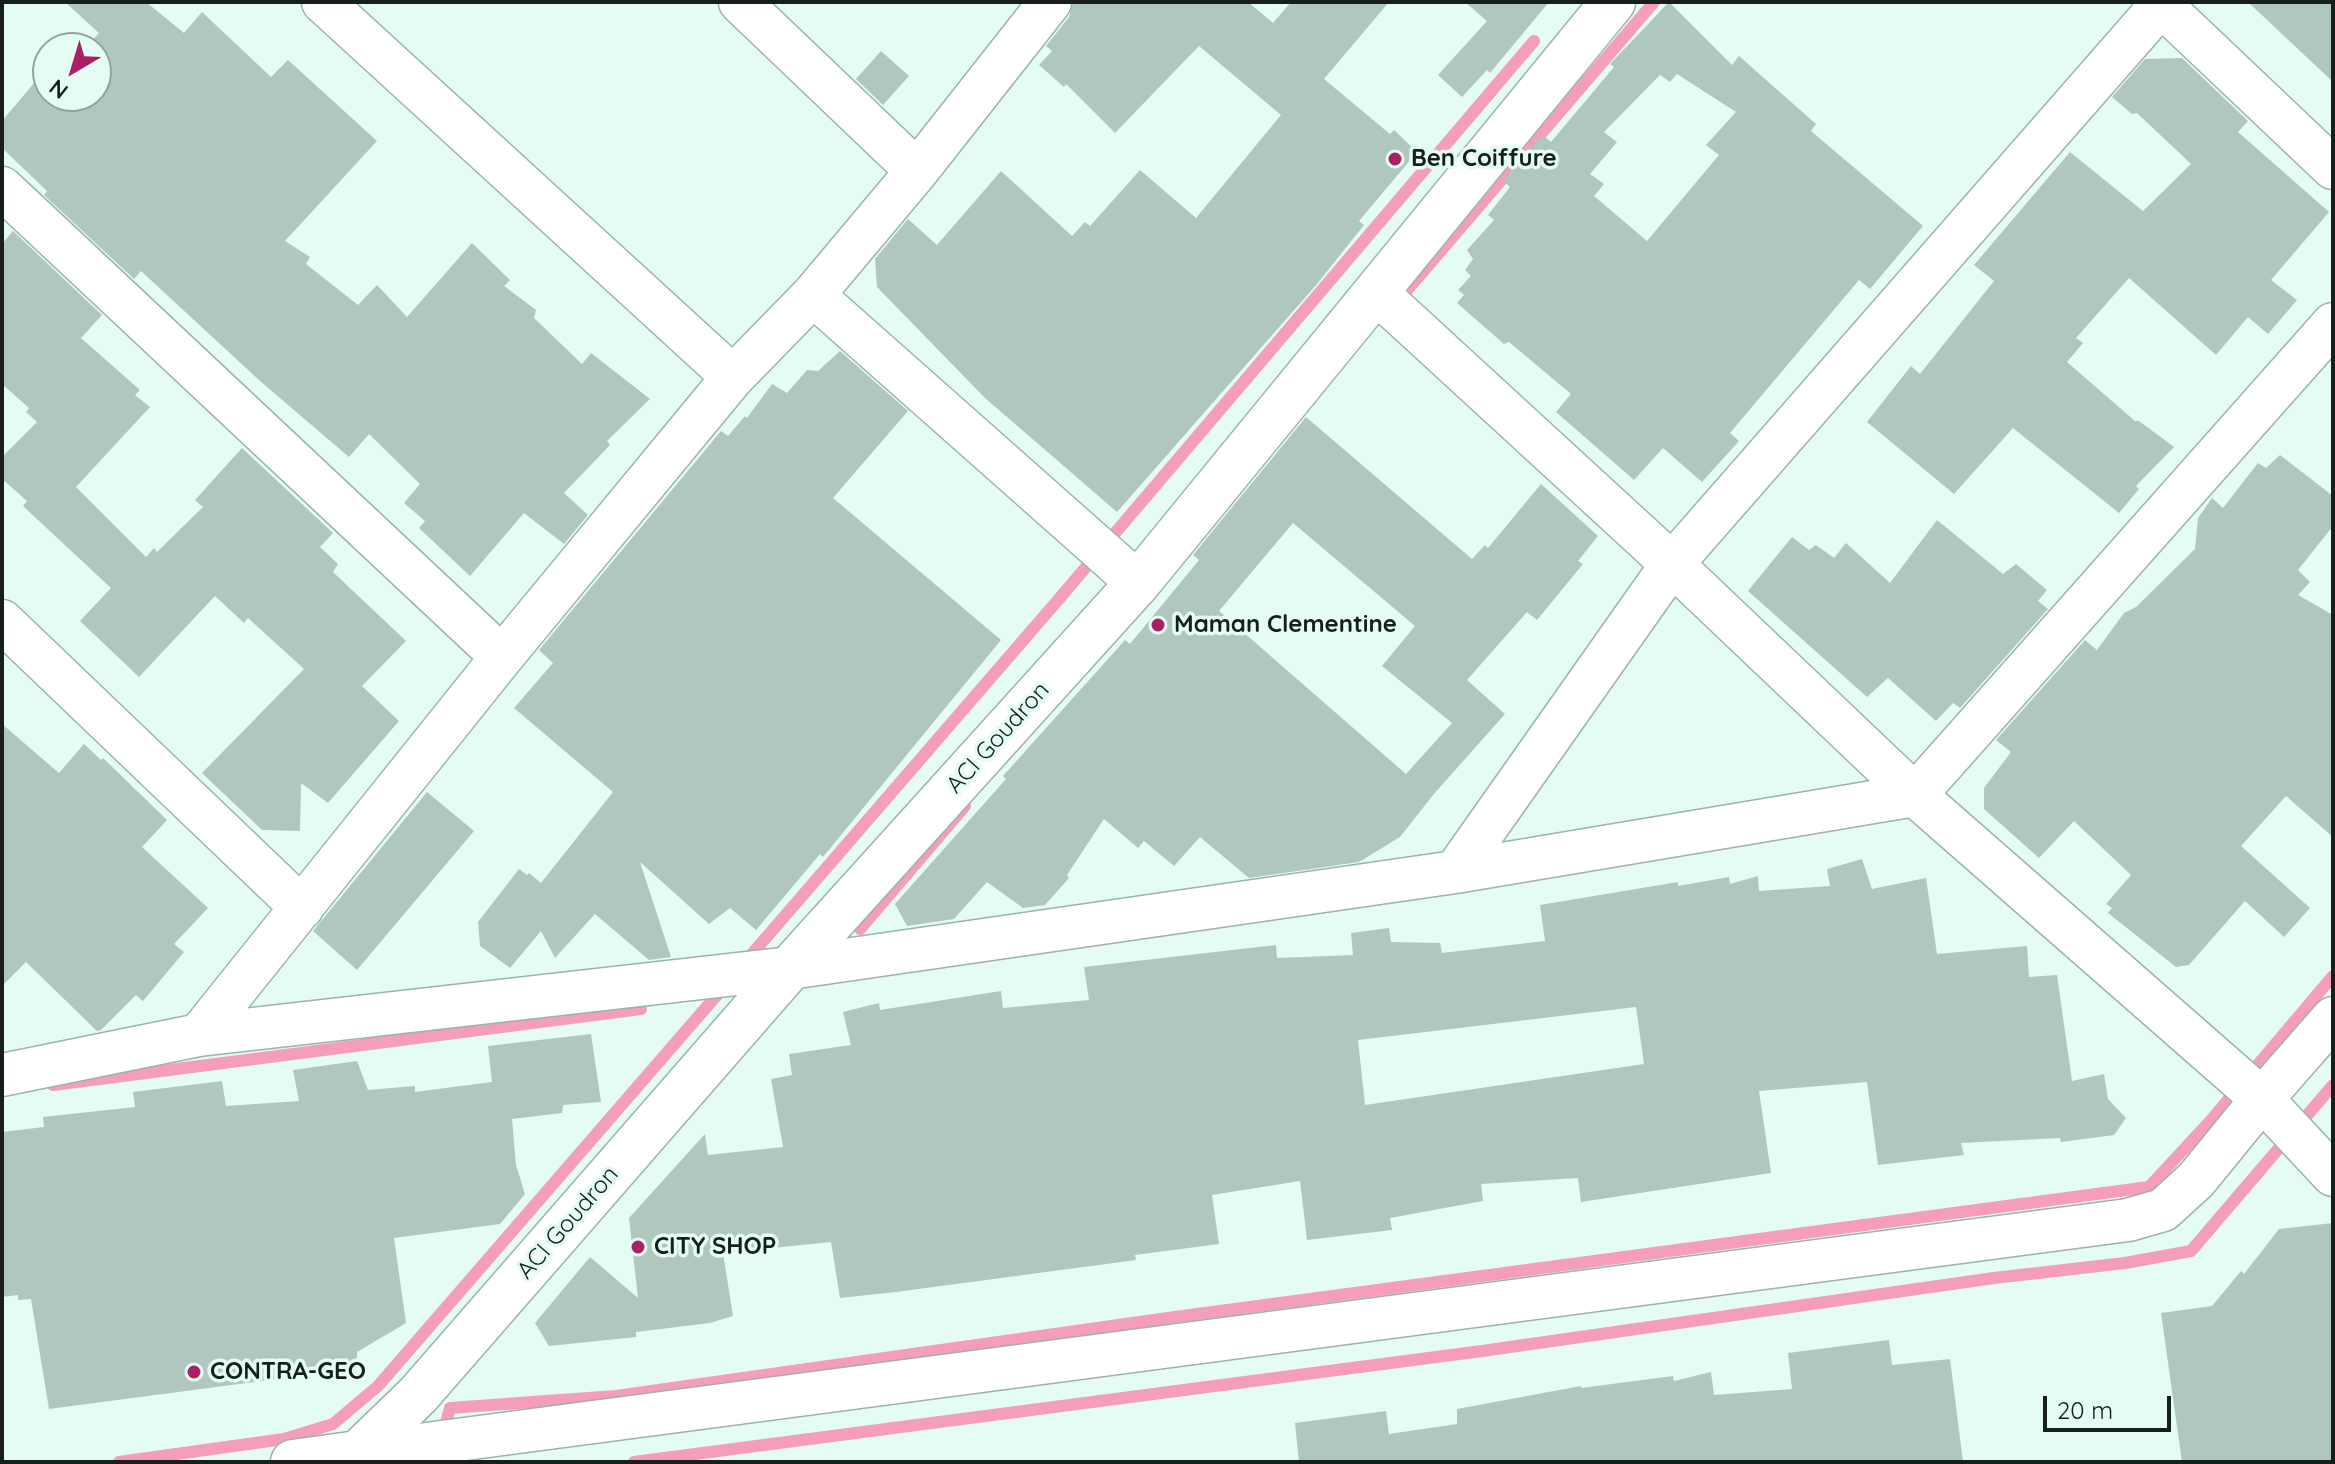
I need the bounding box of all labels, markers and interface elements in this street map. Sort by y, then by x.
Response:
north arrow [32,32,112,112]
text: N [43,73,73,105]
place label: Ben Coiffure [1411,145,1557,173]
marker: Ben Coiffure [1386,150,1404,168]
place label: Maman Clementine [1174,611,1397,639]
marker: Maman Clementine [1149,616,1167,634]
street label: ACI Goudron [940,676,1056,800]
street label: ACI Goudron [511,1161,625,1285]
place label: CITY SHOP [654,1233,776,1261]
marker: CITY SHOP [629,1238,647,1256]
place label: CONTRA-GEO [210,1358,366,1386]
marker: CONTRA-GEO [185,1363,203,1381]
scale bar [2047,1380,2175,1430]
text: 20 m [2057,1395,2113,1425]

